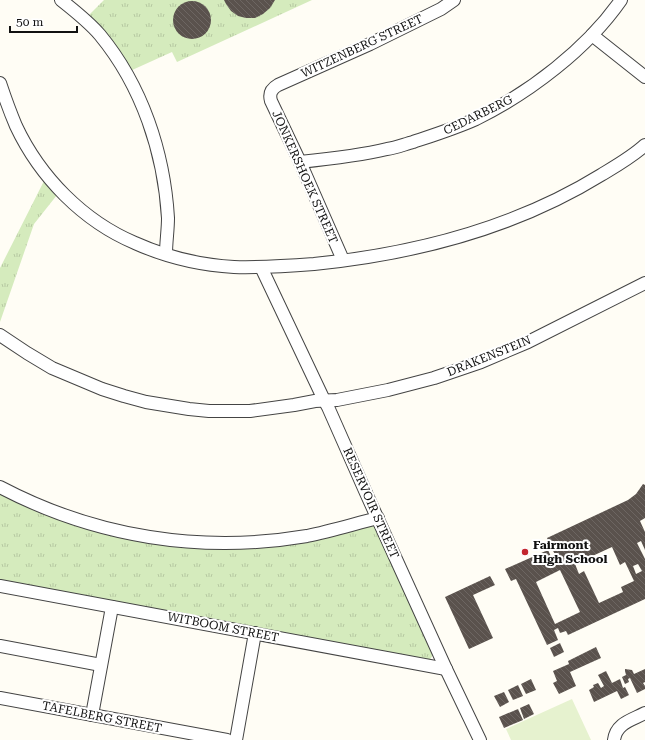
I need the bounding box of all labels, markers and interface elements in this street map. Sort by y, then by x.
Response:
scale bar [10,8,77,34]
street label: WITZENBERG STREET [299,12,425,80]
text: 50 m [16,15,43,29]
street label: CEDARBERG [441,92,516,138]
street label: JONKERSHOEK STREET [269,108,341,246]
street label: DRAKENSTEIN [445,333,533,379]
street label: RESERVOIR STREET [340,445,402,561]
place label: Fairmont High School [533,538,608,566]
marker: Fairmont High School [520,547,530,557]
street label: WITBOOM STREET [166,609,280,645]
street label: TAFELBERG STREET [41,699,163,735]

